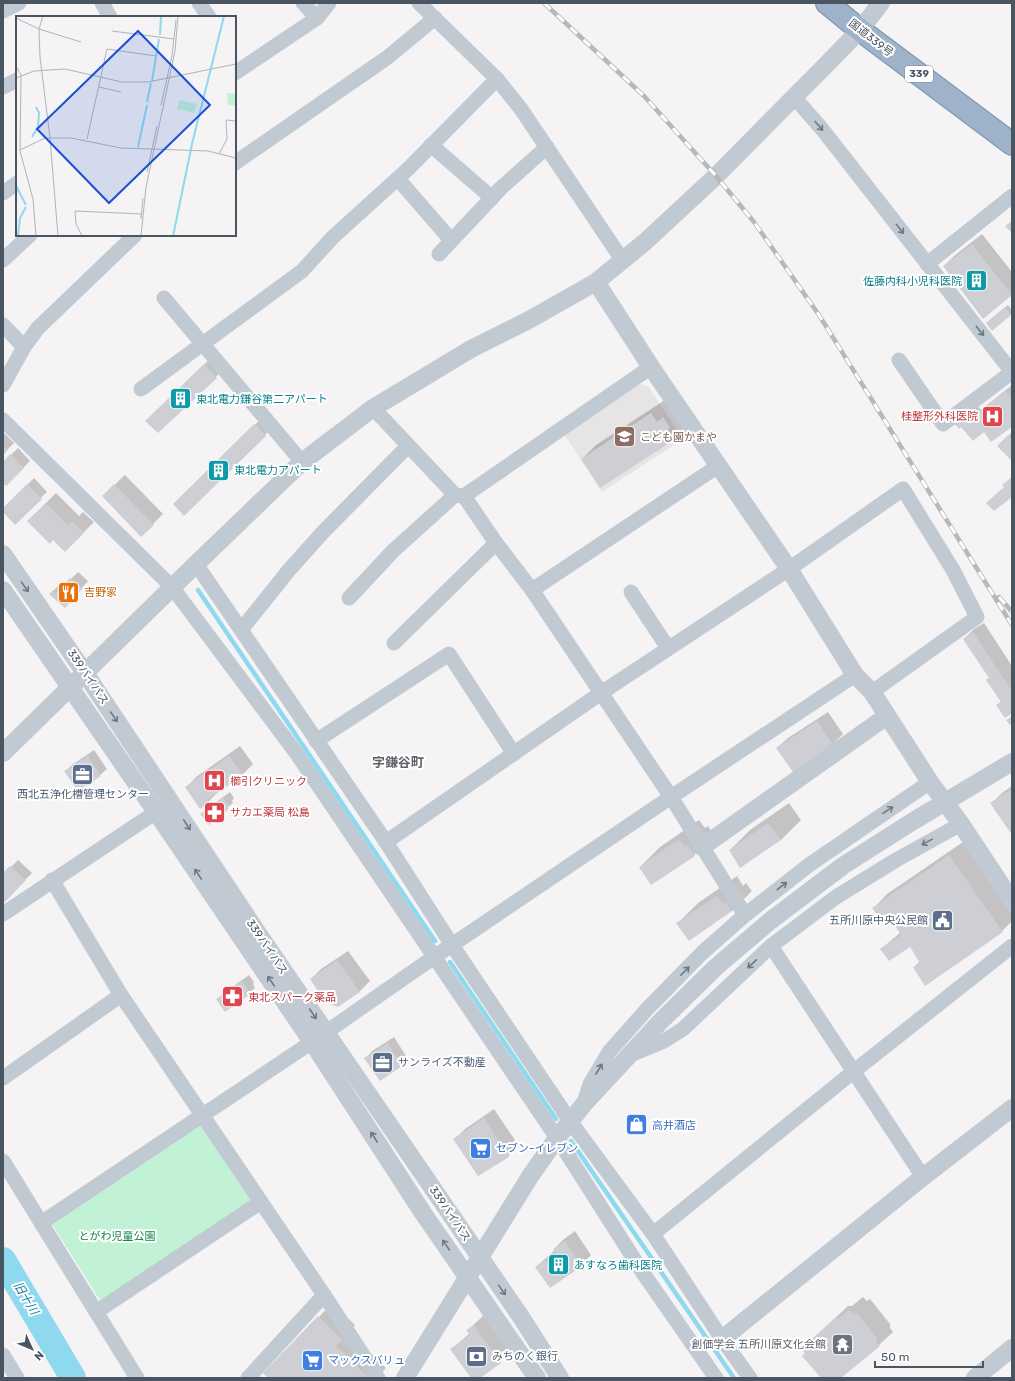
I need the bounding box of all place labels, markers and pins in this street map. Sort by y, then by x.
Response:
building icon: 佐藤内科小児科医院 [964,268,990,294]
place label: 佐藤内科小児科医院 [863,275,962,288]
building icon: 東北電力鎌谷第二アパート [167,386,193,412]
place label: 東北電力鎌谷第二アパート [196,393,328,406]
hospital icon: 桂整形外科医院 [980,403,1006,429]
place label: 桂整形外科医院 [901,410,978,423]
school or university icon: こども園かまや [611,424,637,450]
place label: こども園かまや [640,431,717,444]
building icon: 東北電力アパート [206,457,232,483]
place label: 東北電力アパート [234,464,322,477]
restaurant icon: 吉野家 [56,579,82,605]
place label: 吉野家 [84,586,117,599]
office icon: 西北五浄化槽管理センター [70,761,96,787]
hospital icon: 櫛引クリニック [201,768,227,794]
place label: 櫛引クリニック [230,775,307,788]
place label: 西北五浄化槽管理センター [17,788,149,801]
pharmacy icon: サカエ薬局 松島 [201,799,227,825]
place label: サカエ薬局 松島 [230,806,310,819]
public building icon: 五所川原中央公民館 [930,907,956,933]
place label: 五所川原中央公民館 [829,914,928,927]
pharmacy icon: 東北スパーク薬品 [220,984,246,1010]
place label: 東北スパーク薬品 [248,991,336,1004]
office icon: サンライズ不動産 [370,1049,396,1075]
place label: サンライズ不動産 [398,1056,486,1069]
shop icon: 高井酒店 [623,1112,649,1138]
place label: 高井酒店 [652,1119,696,1132]
supermarket icon: セブン-イレブン [468,1135,494,1161]
place label: セブン-イレブン [496,1142,578,1155]
building icon: あすなろ歯科医院 [546,1252,572,1278]
place label: あすなろ歯科医院 [574,1259,662,1272]
temple icon: 創価学会 五所川原文化会館 [829,1331,855,1357]
place label: 創価学会 五所川原文化会館 [691,1338,826,1351]
bank icon: みちのく銀行 [463,1343,489,1369]
supermarket icon: マックスバリュ [300,1347,326,1373]
place label: みちのく銀行 [492,1350,558,1363]
place label: マックスバリュ [328,1354,405,1367]

